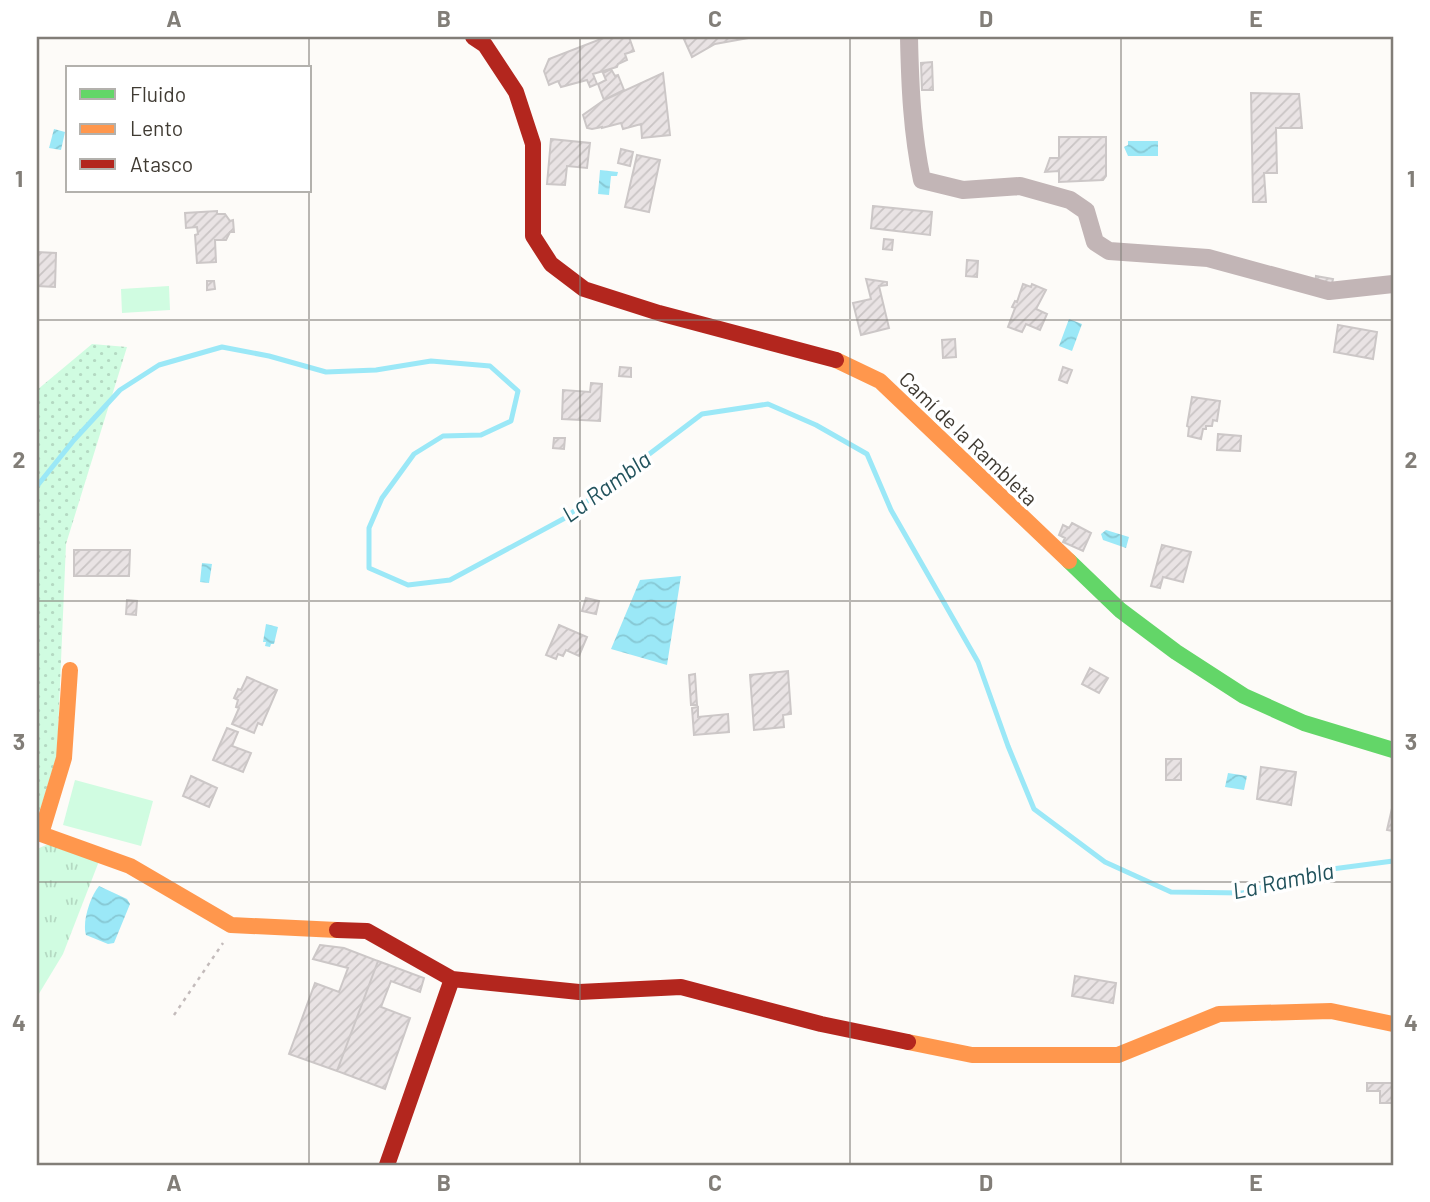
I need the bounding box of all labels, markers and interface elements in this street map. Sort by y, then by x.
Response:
text: A [166,4,182,32]
text: B [437,4,451,32]
text: C [708,4,722,32]
text: D [979,4,993,32]
text: E [1249,4,1263,32]
legend [66,66,312,192]
text: Fluido [130,81,186,106]
text: Lento [130,115,183,140]
text: Atasco [130,151,193,176]
text: 1 [15,164,23,192]
text: 1 [1407,164,1415,192]
street label: Camí de la Rambleta [895,366,1043,510]
water label: La Rambla [556,444,656,528]
text: 2 [13,445,25,473]
text: 2 [1405,445,1417,473]
text: 3 [13,727,25,755]
text: 3 [1405,727,1417,755]
water label: La Rambla [1230,856,1336,904]
text: 4 [12,1008,26,1036]
text: 4 [1404,1008,1418,1036]
text: A [166,1168,182,1196]
text: B [437,1168,451,1196]
text: C [708,1168,722,1196]
text: D [979,1168,993,1196]
text: E [1249,1168,1263,1196]

